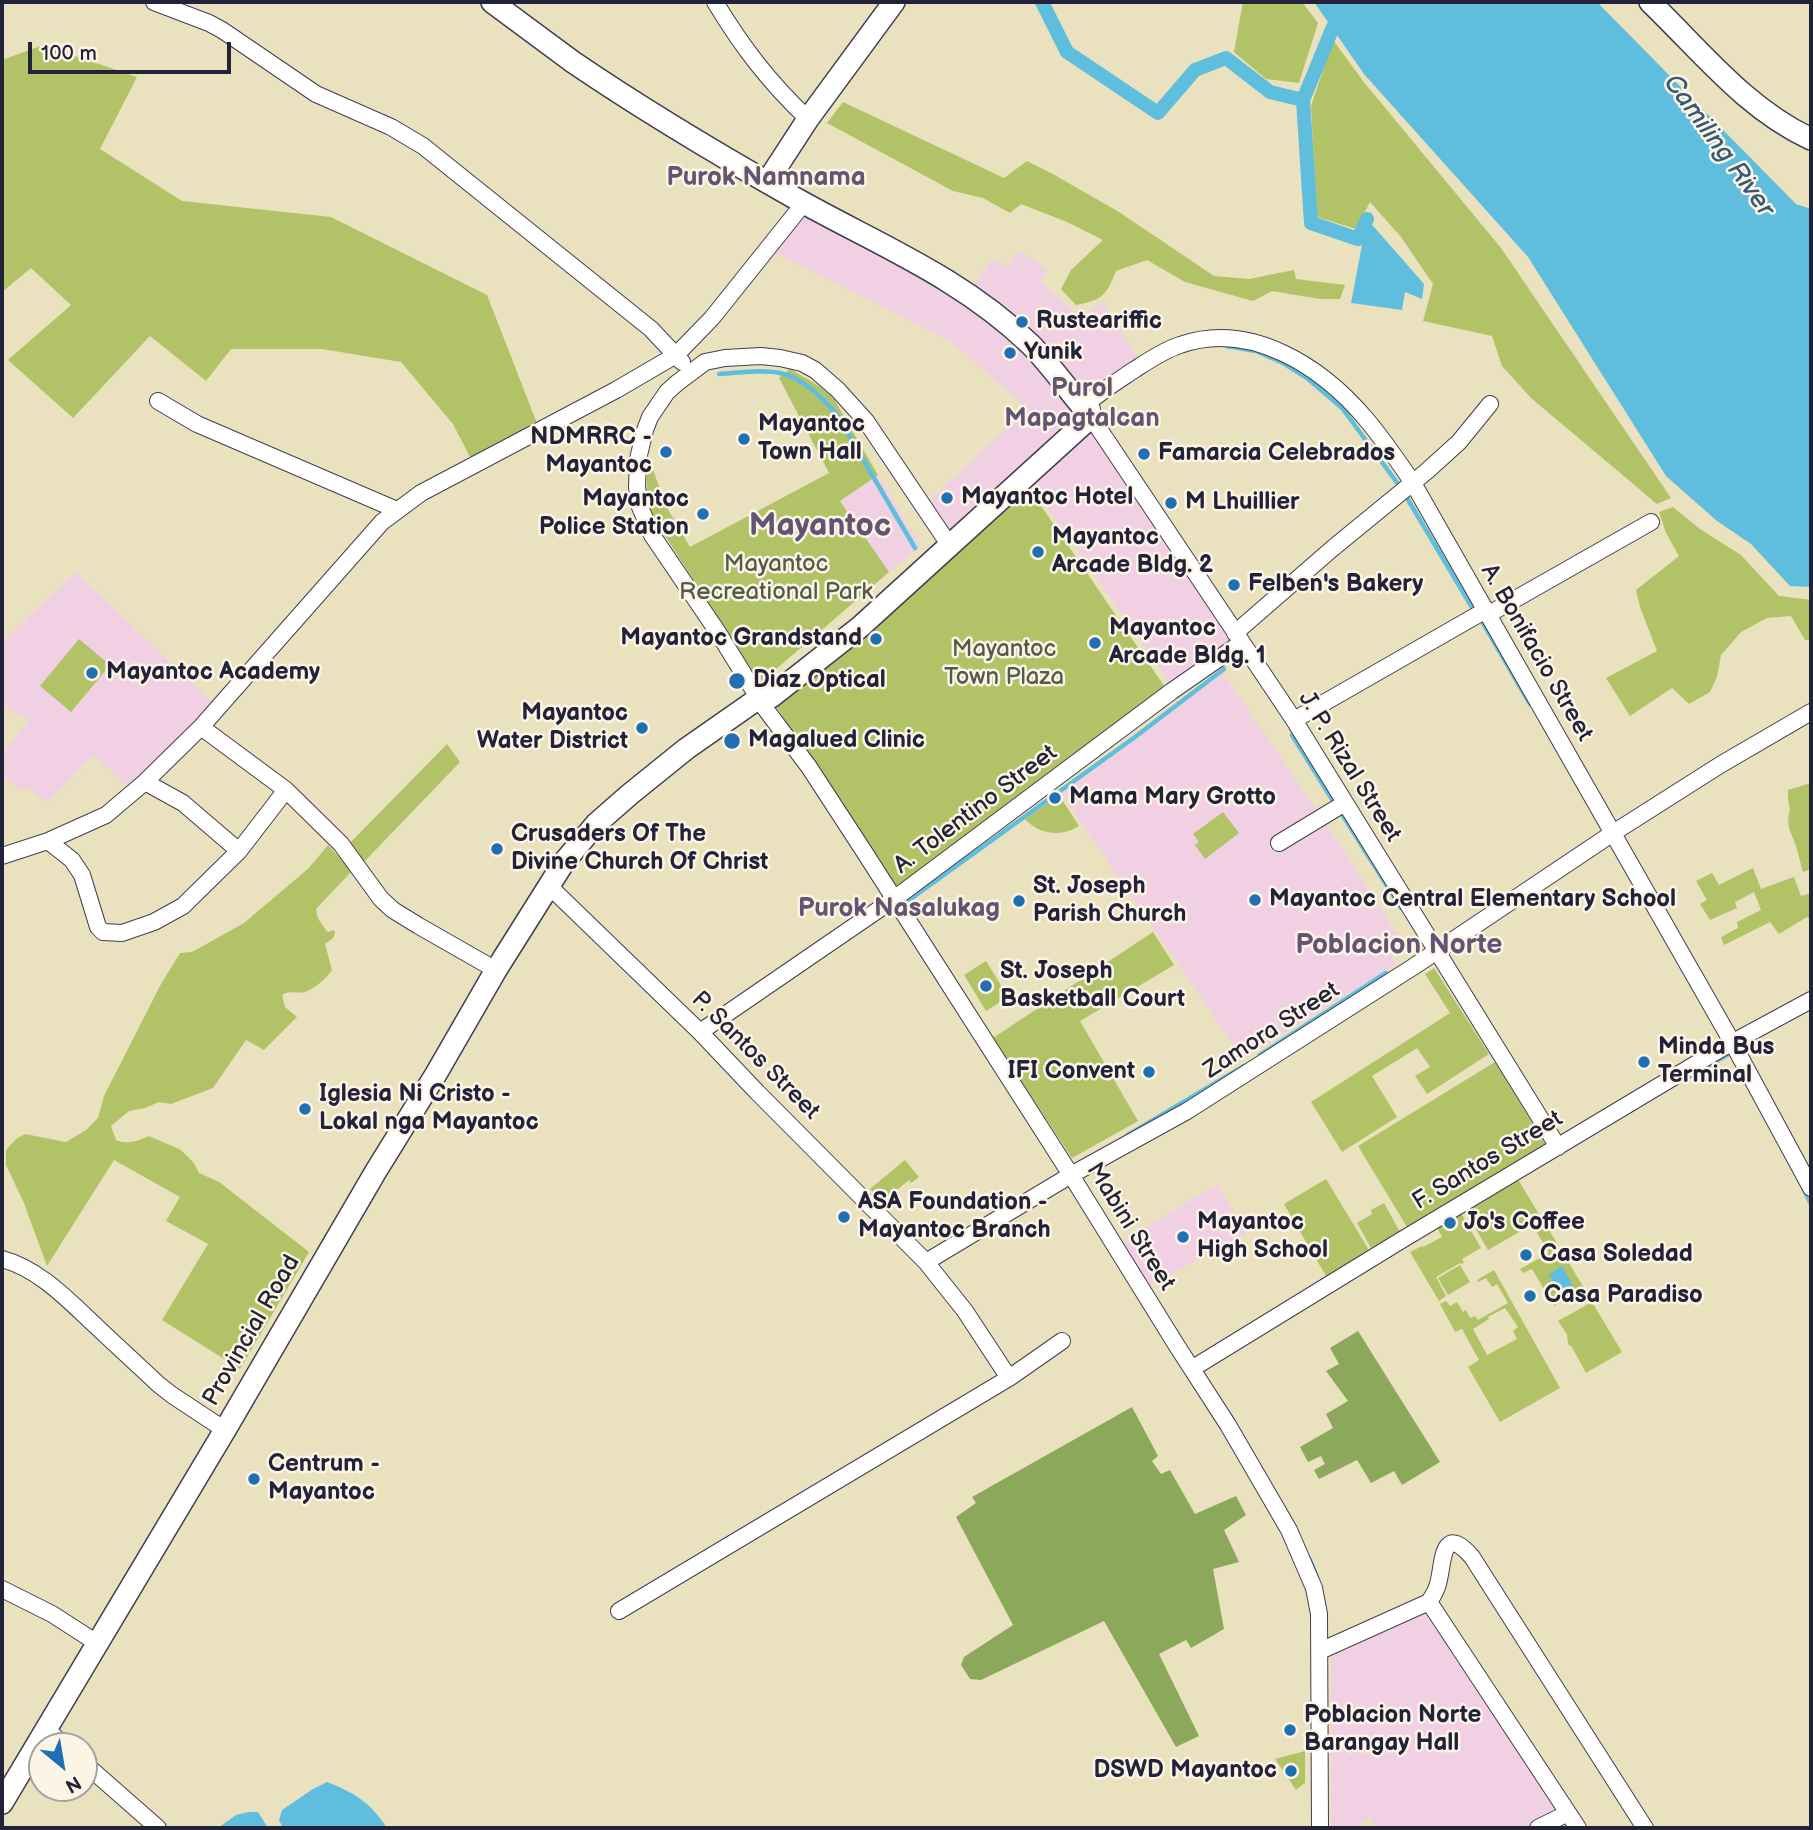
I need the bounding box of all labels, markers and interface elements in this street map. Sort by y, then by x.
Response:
scale bar [32,28,234,72]
text: 100 m [41,41,97,66]
water label: Camiling River [1656,69,1780,223]
district label: Purok Namnama [666,162,866,194]
place label: Rusteariffic [1036,308,1162,336]
marker: Rusteariffic [1014,314,1030,330]
place label: Yunik [1024,339,1082,367]
marker: Yunik [1002,345,1018,361]
district label: Purol Mapagtalcan [1004,373,1160,434]
place label: Mayantoc Town Hall [758,411,865,467]
place label: NDMRRC - Mayantoc [530,424,652,480]
marker: Mayantoc Town Hall [736,431,752,447]
place label: Famarcia Celebrados [1158,440,1395,468]
marker: NDMRRC - Mayantoc [658,444,674,460]
marker: Famarcia Celebrados [1136,446,1152,462]
place label: Mayantoc Hotel [961,484,1133,512]
place label: Mayantoc Police Station [539,486,689,542]
place label: M Lhuillier [1185,489,1300,517]
marker: Mayantoc Hotel [939,490,955,506]
marker: M Lhuillier [1163,495,1179,511]
marker: Mayantoc Police Station [695,506,711,522]
district label: Mayantoc [749,508,891,546]
place label: Mayantoc Arcade Bldg. 2 [1052,524,1213,580]
marker: Mayantoc Arcade Bldg. 2 [1030,544,1046,560]
park label: Mayantoc Recreational Park [679,551,873,607]
street label: A. Bonifacio Street [1474,559,1598,747]
place label: Felben's Bakery [1248,571,1423,599]
marker: Felben's Bakery [1226,577,1242,593]
place label: Mayantoc Arcade Bldg. 1 [1109,615,1266,671]
place label: Mayantoc Grandstand [620,625,862,653]
marker: Mayantoc Grandstand [868,631,884,647]
marker: Mayantoc Arcade Bldg. 1 [1087,635,1103,651]
park label: Mayantoc Town Plaza [944,636,1064,692]
place label: Mayantoc Academy [106,659,320,687]
marker: Mayantoc Academy [84,665,100,681]
place label: Diaz Optical [753,667,886,695]
marker: Diaz Optical [727,671,747,691]
street label: J. P. Rizal Street [1291,687,1407,847]
place label: Mayantoc Water District [477,700,628,756]
marker: Mayantoc Water District [634,720,650,736]
place label: Magalued Clinic [748,727,925,755]
marker: Magalued Clinic [722,731,742,751]
street label: A. Tolentino Street [889,739,1063,881]
place label: Mama Mary Grotto [1069,784,1276,812]
marker: Mama Mary Grotto [1047,790,1063,806]
place label: Crusaders Of The Divine Church Of Christ [511,821,768,877]
marker: Crusaders Of The Divine Church Of Christ [489,841,505,857]
place label: St. Joseph Parish Church [1033,873,1186,929]
place label: Mayantoc Central Elementary School [1269,886,1676,914]
marker: Mayantoc Central Elementary School [1247,892,1263,908]
district label: Purok Nasalukag [798,893,1000,925]
marker: St. Joseph Parish Church [1011,893,1027,909]
district label: Poblacion Norte [1296,929,1502,963]
place label: St. Joseph Basketball Court [1000,958,1185,1014]
street label: Zamora Street [1199,976,1345,1086]
marker: St. Joseph Basketball Court [978,978,994,994]
street label: P. Santos Street [685,986,825,1126]
place label: Minda Bus Terminal [1658,1034,1774,1090]
marker: Minda Bus Terminal [1636,1054,1652,1070]
place label: IFI Convent [1007,1058,1135,1086]
marker: IFI Convent [1141,1064,1157,1080]
place label: Iglesia Ni Cristo - Lokal nga Mayantoc [319,1081,539,1137]
marker: Iglesia Ni Cristo - Lokal nga Mayantoc [297,1101,313,1117]
street label: F. Santos Street [1408,1105,1568,1217]
street label: Mabini Street [1079,1158,1181,1296]
place label: ASA Foundation - Mayantoc Branch [858,1189,1051,1245]
marker: ASA Foundation - Mayantoc Branch [836,1209,852,1225]
place label: Mayantoc High School [1197,1209,1328,1265]
place label: Jo's Coffee [1464,1209,1585,1237]
marker: Jo's Coffee [1442,1215,1458,1231]
marker: Mayantoc High School [1175,1229,1191,1245]
place label: Casa Soledad [1540,1241,1693,1269]
marker: Casa Soledad [1518,1247,1534,1263]
street label: Provincial Road [197,1251,307,1411]
place label: Casa Paradiso [1544,1282,1703,1310]
marker: Casa Paradiso [1522,1288,1538,1304]
place label: Centrum - Mayantoc [268,1451,380,1507]
marker: Centrum - Mayantoc [246,1471,262,1487]
place label: Poblacion Norte Barangay Hall [1304,1702,1481,1758]
marker: Poblacion Norte Barangay Hall [1282,1722,1298,1738]
north arrow [28,1732,98,1802]
place label: DSWD Mayantoc [1094,1757,1277,1785]
marker: DSWD Mayantoc [1283,1763,1299,1779]
text: N [61,1770,85,1797]

